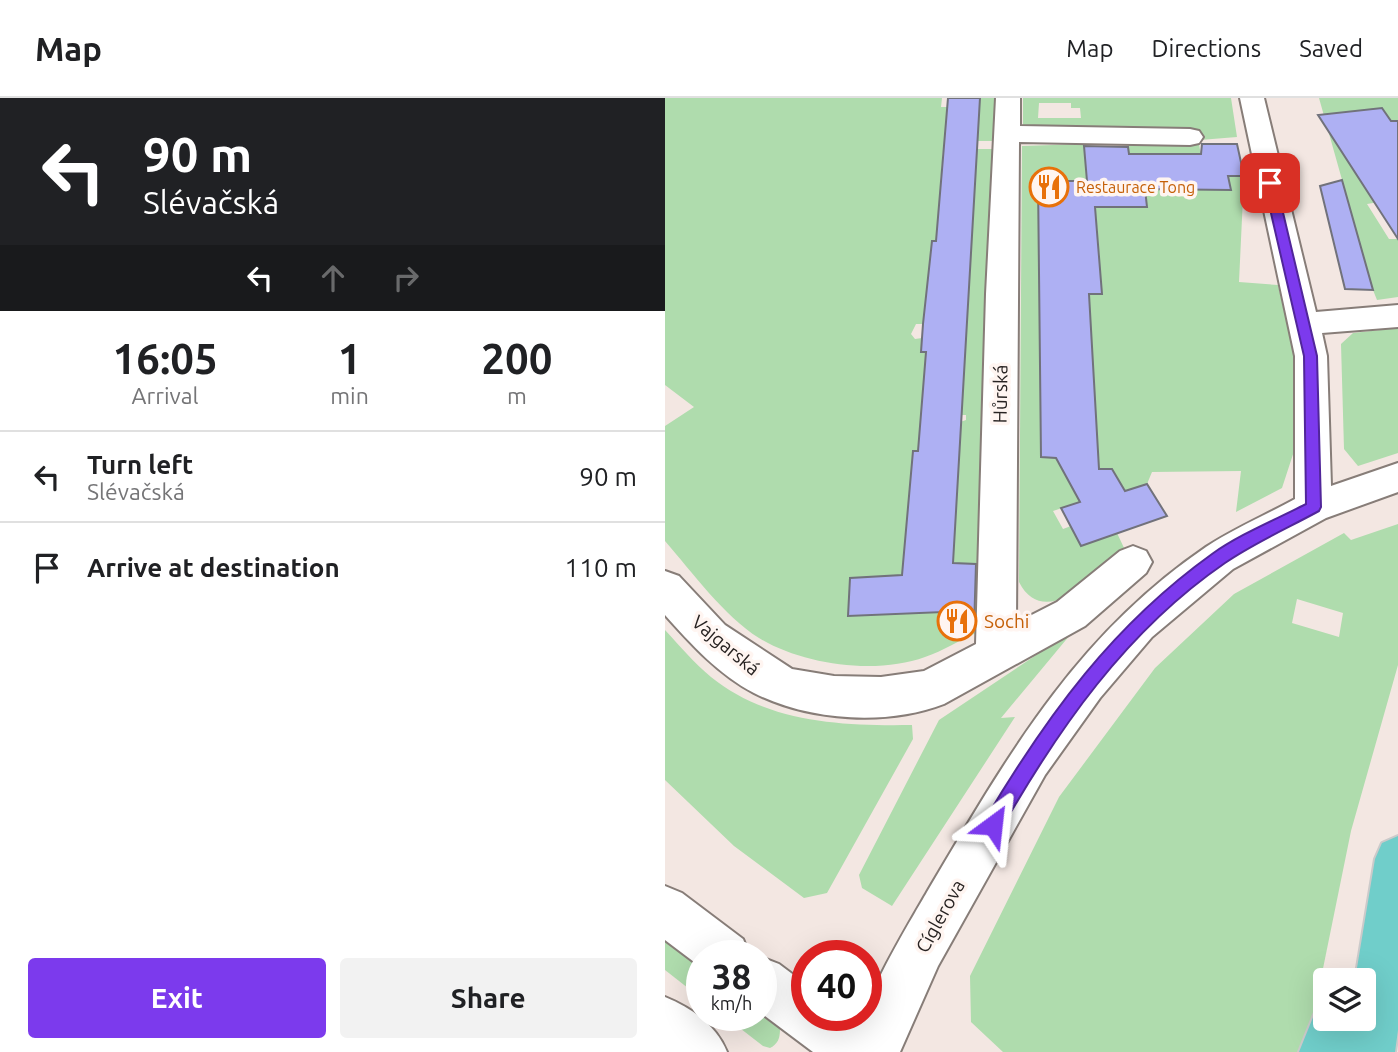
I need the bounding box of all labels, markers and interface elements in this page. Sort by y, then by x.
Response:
text: Map [35,30,102,67]
text: Map [1066,35,1113,62]
text: Directions [1151,35,1261,62]
text: Saved [1299,35,1363,62]
icon: left [28,126,119,217]
text: 90 m [143,126,252,181]
pin [1240,153,1300,213]
icon: arrive [1251,164,1289,202]
restaurant icon: Restaurace Tong [1028,166,1070,208]
place label: Restaurace Tong [1076,178,1195,196]
text: Slévačská [143,184,279,220]
icon: left [241,259,279,297]
icon: ahead [314,259,352,297]
icon: right [387,259,425,297]
text: 16:05 [113,335,218,382]
text: 1 [338,335,361,382]
text: 200 [481,335,552,382]
street label: Hůrská [988,364,1012,424]
text: Arrival [132,383,199,408]
text: min [330,383,369,408]
text: m [507,383,527,408]
text: Turn left [87,450,193,479]
icon: left [28,458,66,496]
text: 90 m [579,462,637,491]
text: Slévačská [87,479,185,504]
icon: arrive [28,549,66,587]
text: Arrive at destination [87,553,340,582]
text: 110 m [565,553,637,582]
restaurant icon: Sochi [936,600,978,642]
street label: Vajgarská [688,610,764,680]
place label: Sochi [984,610,1029,632]
position arrow [956,788,1030,862]
street label: Cíglerova [911,876,969,956]
speed limit sign: 40 [791,940,882,1031]
text: 38 [712,956,751,996]
button: Exit [28,958,326,1038]
button: Share [340,958,637,1038]
map controls [1313,968,1376,1031]
button: layers [1313,968,1376,1031]
text: km/h [711,993,752,1013]

